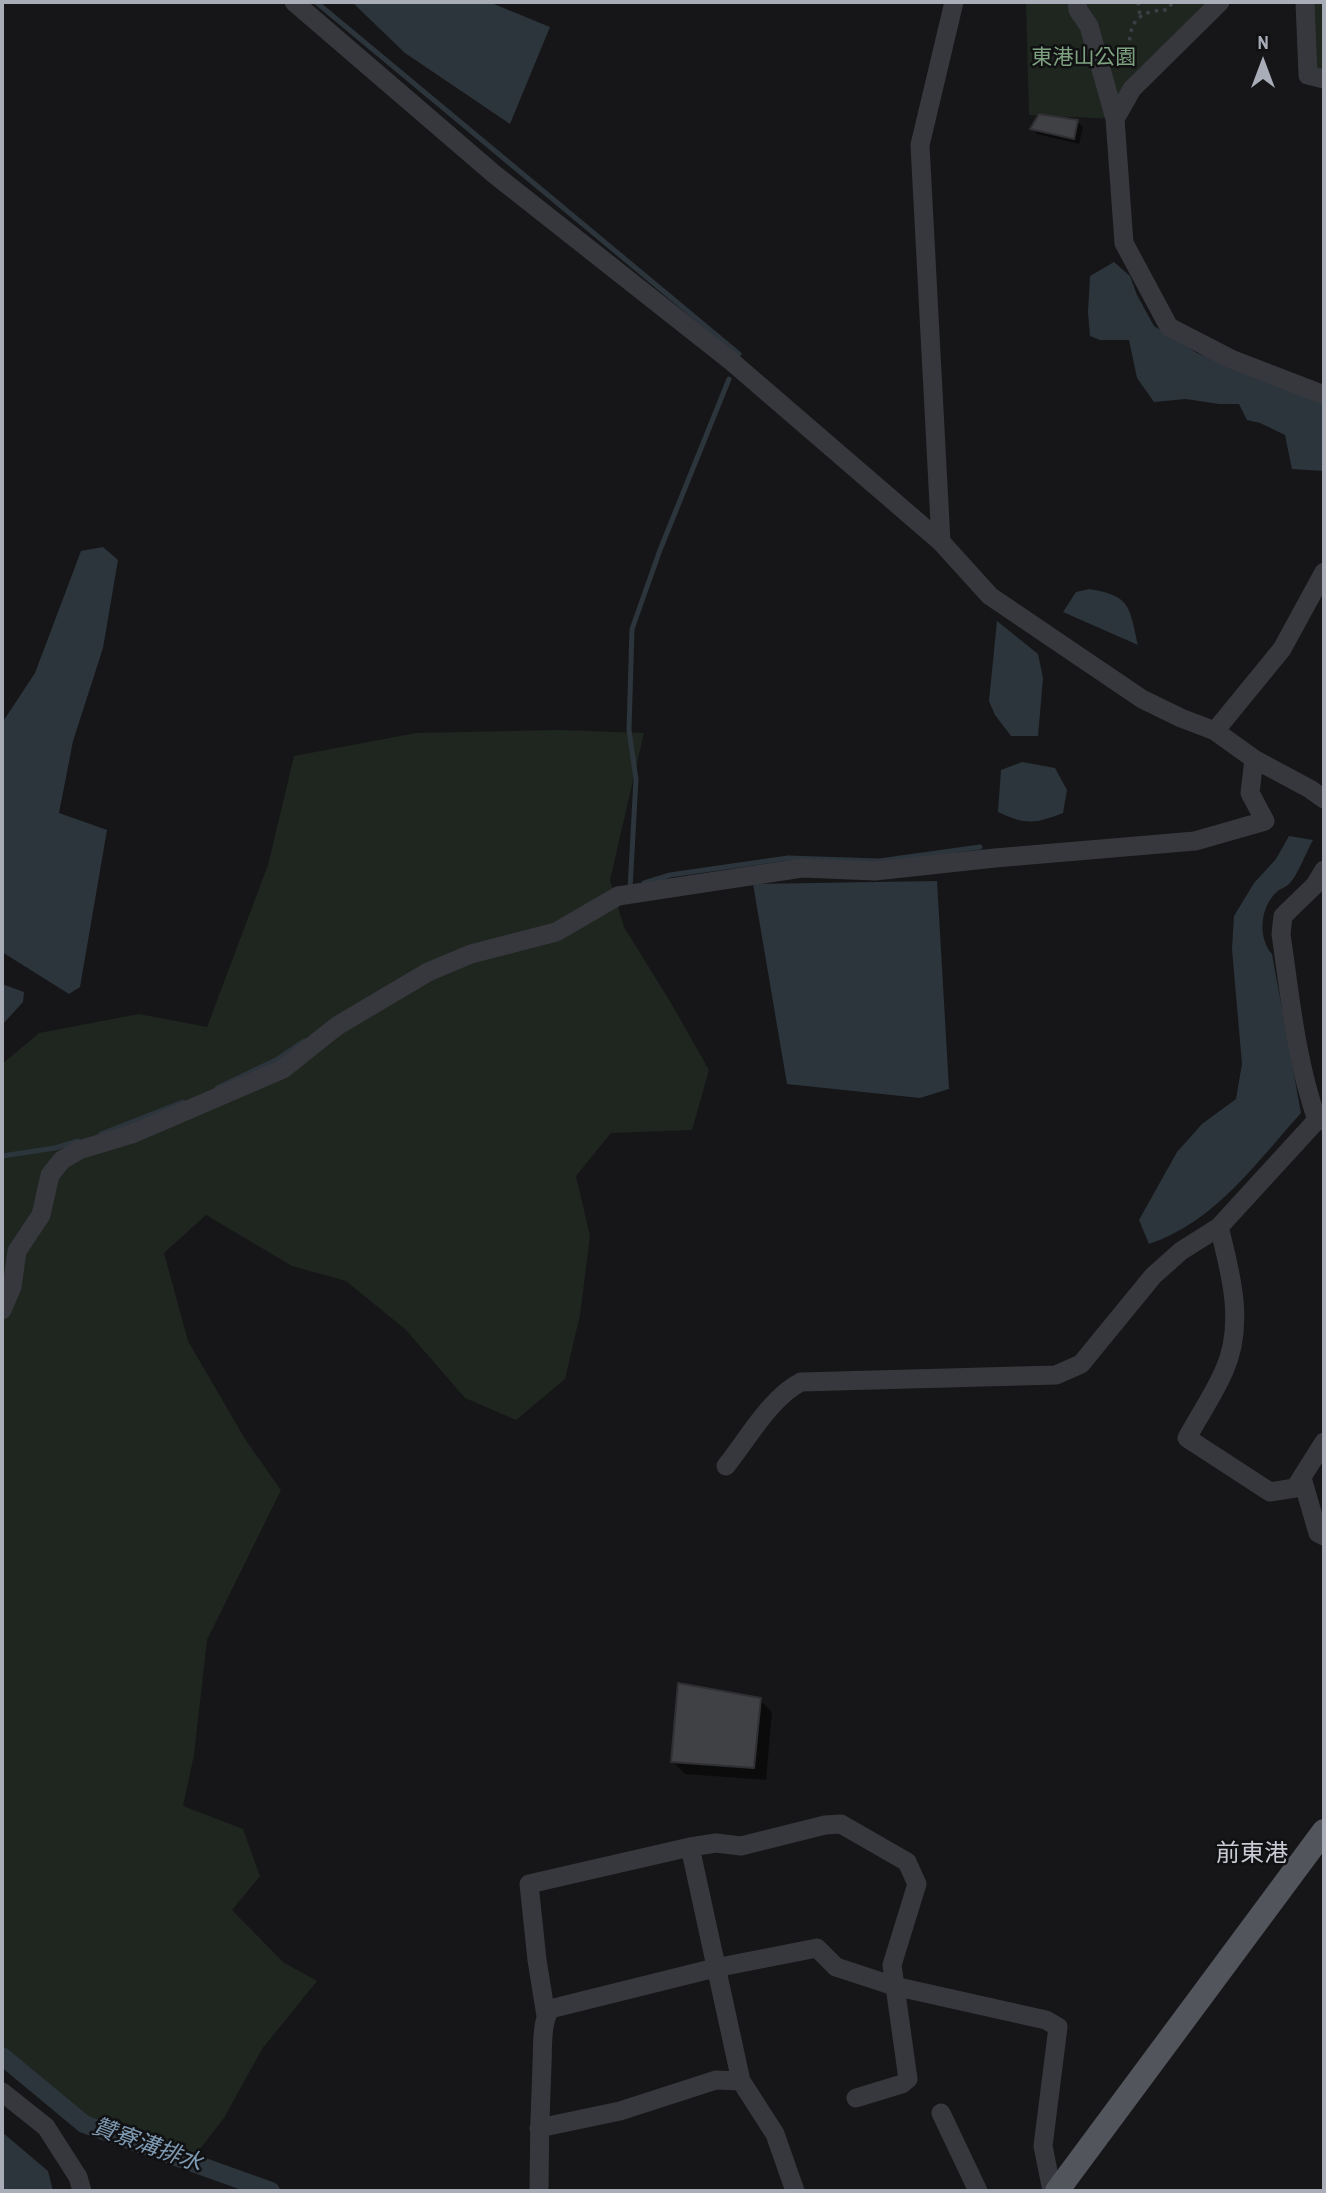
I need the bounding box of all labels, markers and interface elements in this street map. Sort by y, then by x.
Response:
north arrow [1228,28,1298,98]
text: N [1257,29,1269,55]
park label: 東港山公園 [1032,45,1136,71]
district label: 前東港 [1216,1841,1288,1869]
water label: 贊寮溝排水 [88,2113,206,2179]

